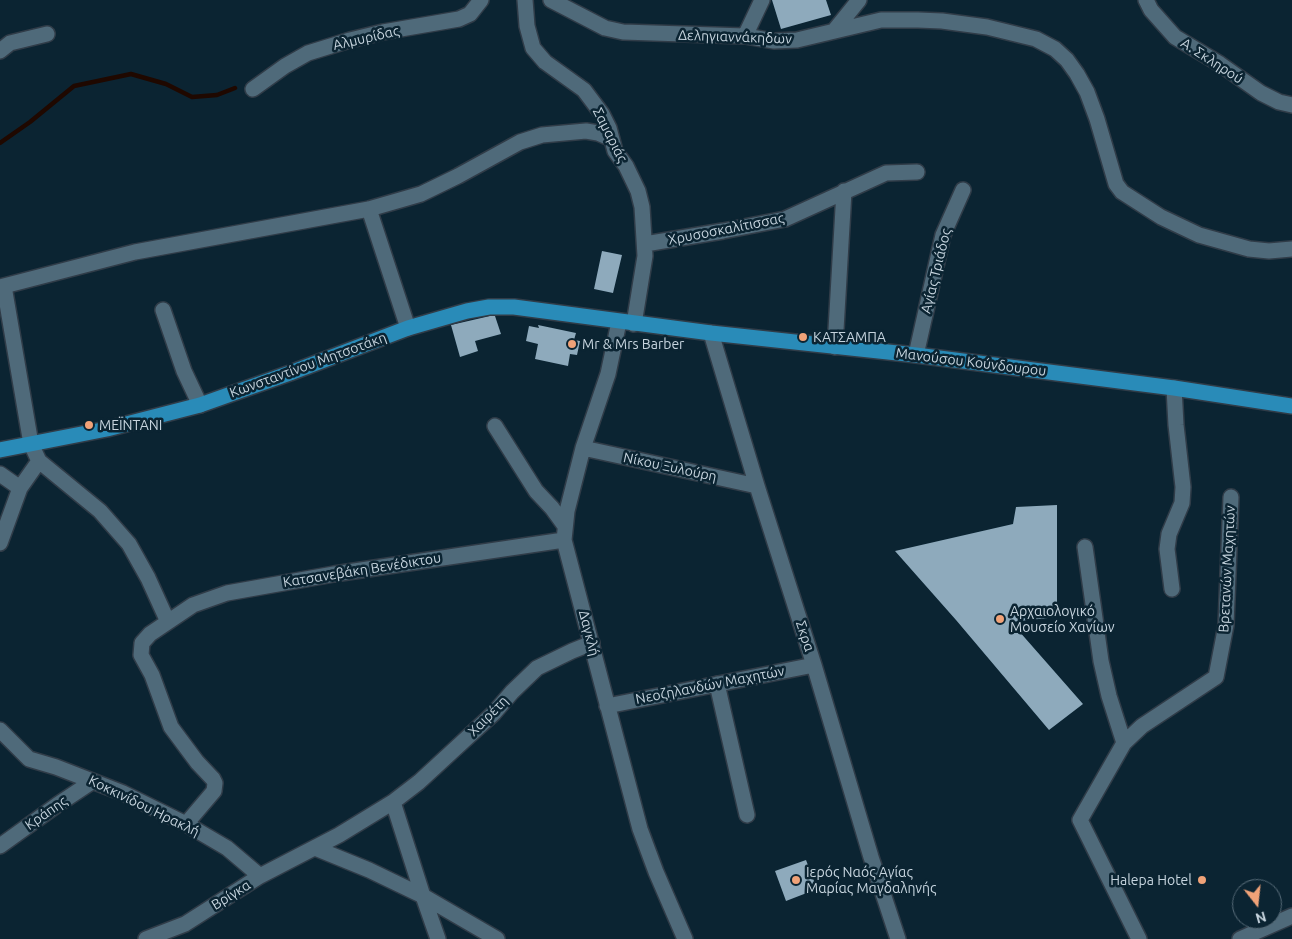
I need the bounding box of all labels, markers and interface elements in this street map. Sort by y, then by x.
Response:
street label: Αλμυρίδας [331,22,401,54]
street label: Δεληγιαννάκηδων [678,27,792,47]
street label: Α. Σκληρού [1178,35,1246,87]
street label: Σαμαριάς [589,105,631,165]
street label: Χρυσοσκαλίτισσας [667,210,785,248]
street label: Αγίας Τριάδος [917,227,955,315]
street label: Κωνσταντίνου Μητσοτάκη [227,329,389,401]
place label: ΚΑΤΣΑΜΠΑ [813,329,886,345]
marker: ΚΑΤΣΑΜΠΑ [797,331,809,343]
place label: Mr & Mrs Barber [582,336,684,352]
marker: Mr & Mrs Barber [566,338,578,350]
street label: Μανούσου Κούνδουρου [895,344,1047,380]
place label: ΜΕΪΝΤΑΝΙ [99,417,162,433]
marker: ΜΕΪΝΤΑΝΙ [83,419,95,431]
street label: Νίκου Ξυλούρη [622,449,718,485]
street label: Βρετανών Μαχητών [1215,505,1239,633]
street label: Κατσανεβάκη Βενέδικτου [282,549,442,591]
place label: Αρχαιολογικό Μουσείο Χανίων [1010,603,1115,636]
street label: Δαγκλή [575,608,603,658]
marker: Αρχαιολογικό Μουσείο Χανίων [994,613,1006,625]
street label: Σκρα [792,618,818,654]
street label: Νεοζηλανδών Μαχητών [634,662,786,708]
street label: Χαιρέτη [464,692,512,740]
street label: Κοκκινίδου Ηρακλή [86,772,202,840]
street label: Κράπης [22,792,70,834]
place label: Ιερός Ναός Αγίας Μαρίας Μαγδαληνής [806,864,936,896]
place label: Halepa Hotel [1110,872,1192,888]
marker: Ιερός Ναός Αγίας Μαρίας Μαγδαληνής [790,874,802,886]
marker: Halepa Hotel [1196,874,1208,886]
street label: Βρίγκα [208,876,254,914]
north arrow [1232,879,1282,929]
text: N [1254,908,1268,927]

